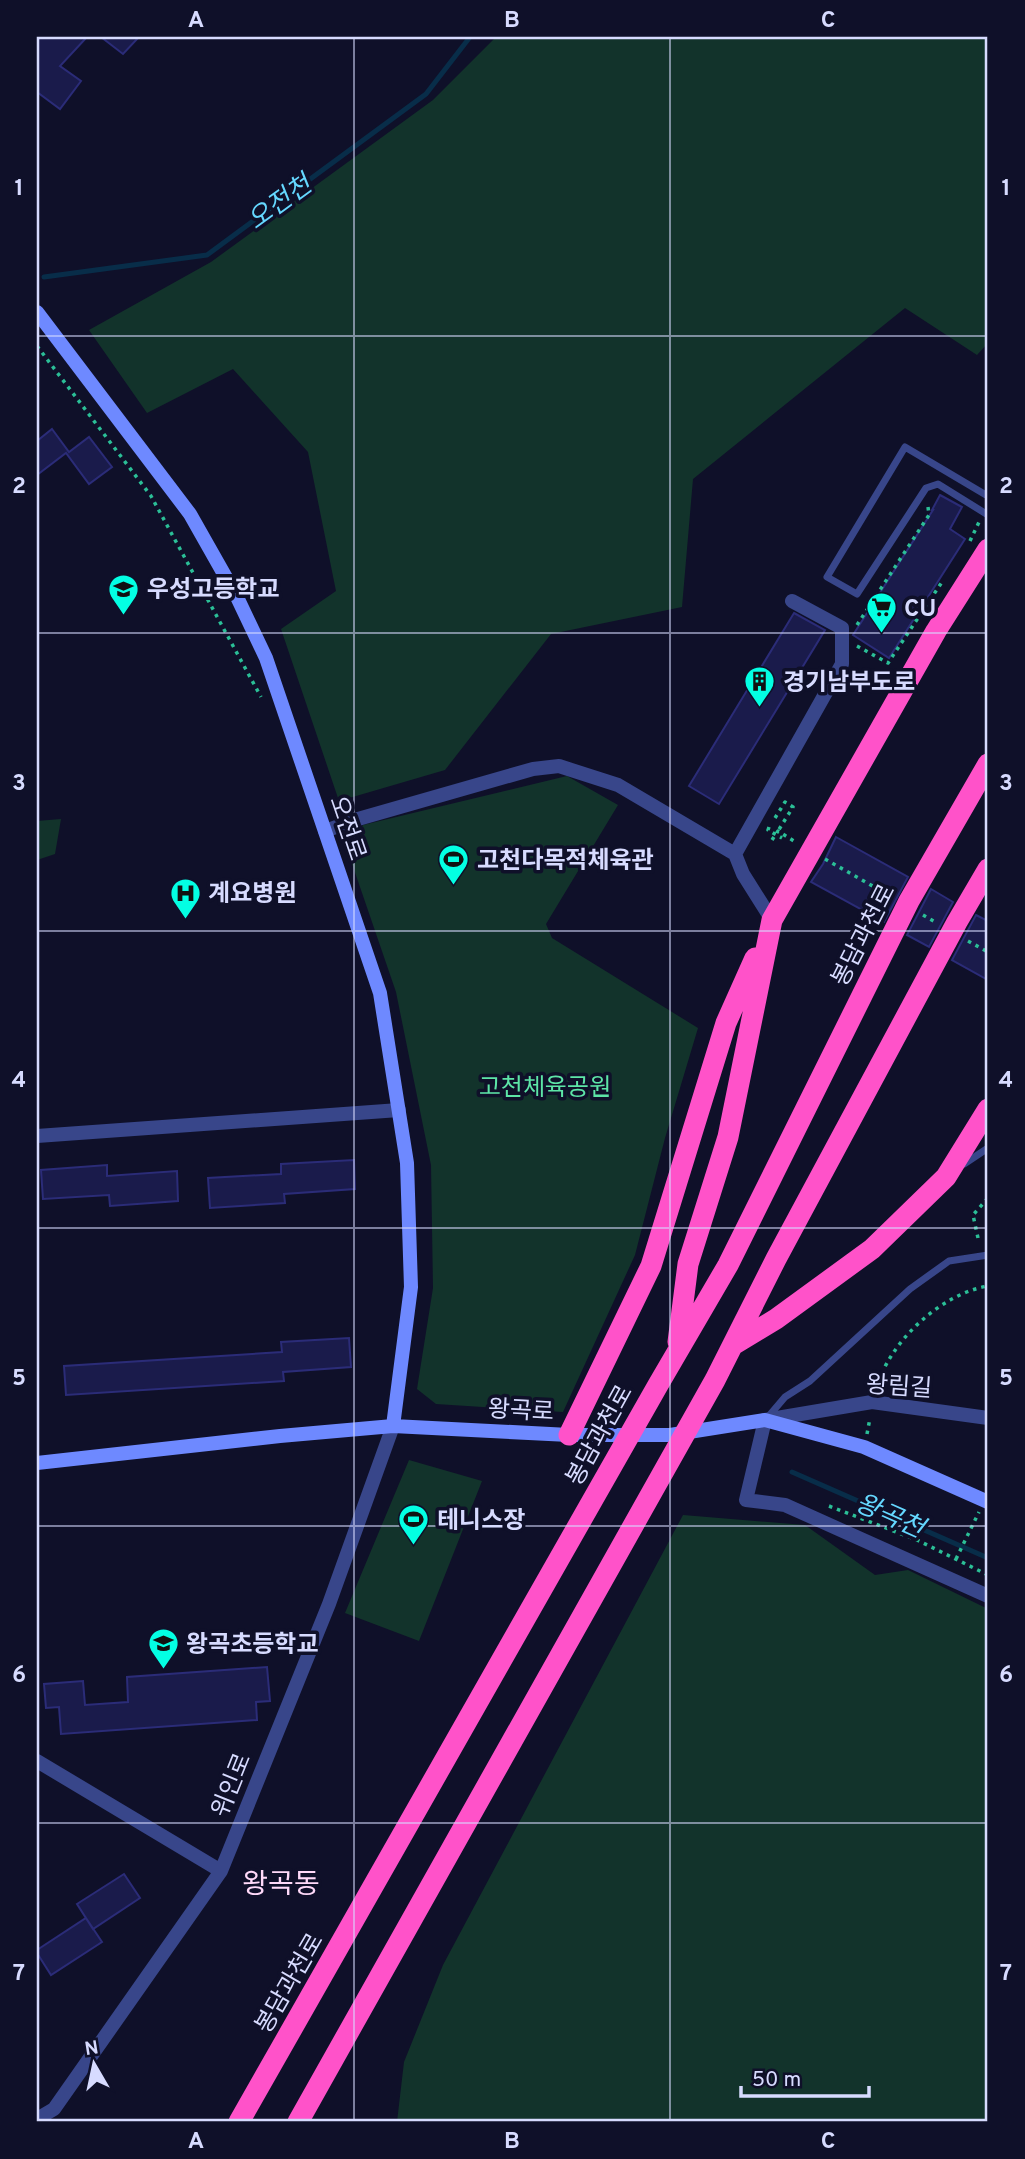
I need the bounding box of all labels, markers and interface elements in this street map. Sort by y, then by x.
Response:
text: A [188,7,204,36]
text: B [504,7,520,36]
text: C [821,7,835,36]
water label: 오전천 [242,168,322,238]
text: 1 [14,175,24,204]
text: 1 [1001,175,1011,204]
text: 2 [12,473,26,502]
text: 2 [999,473,1013,502]
school or university icon: 우성고등학교 [107,572,141,616]
place label: 우성고등학교 [147,576,279,606]
supermarket icon: CU [864,591,898,635]
place label: CU [904,595,936,625]
building icon: 경기남부도로 [743,665,777,709]
place label: 경기남부도로 [783,669,915,699]
text: 3 [12,770,26,799]
text: 3 [999,770,1013,799]
street label: 오전로 [321,792,371,865]
sports icon: 고천다목적체육관 [437,843,471,887]
place label: 고천다목적체육관 [477,847,654,877]
hospital icon: 계요병원 [168,876,202,920]
place label: 계요병원 [208,880,296,910]
street label: 봉담과천로 [826,880,903,992]
text: 4 [12,1067,26,1096]
text: 4 [999,1067,1013,1096]
park label: 고천체육공원 [479,1074,611,1104]
text: 5 [12,1365,26,1394]
text: 5 [999,1365,1013,1394]
street label: 왕림길 [865,1371,933,1405]
street label: 봉담과천로 [561,1380,641,1492]
street label: 왕곡로 [487,1395,555,1429]
water label: 왕곡천 [849,1488,931,1548]
sports icon: 테니스장 [397,1503,431,1547]
place label: 테니스장 [437,1507,525,1537]
school or university icon: 왕곡초등학교 [146,1627,180,1671]
place label: 왕곡초등학교 [186,1631,318,1661]
text: 6 [12,1662,26,1691]
text: 6 [999,1662,1013,1691]
street label: 위인로 [207,1749,259,1822]
district label: 왕곡동 [242,1868,320,1904]
street label: 봉담과천로 [250,1929,331,2039]
text: 7 [13,1960,25,1989]
text: 7 [1000,1960,1012,1989]
north arrow [60,2030,130,2100]
text: N [83,2036,100,2062]
scale bar [741,2054,869,2098]
text: 50 m [752,2067,801,2094]
text: A [188,2128,204,2157]
text: B [504,2128,520,2157]
text: C [821,2128,835,2157]

